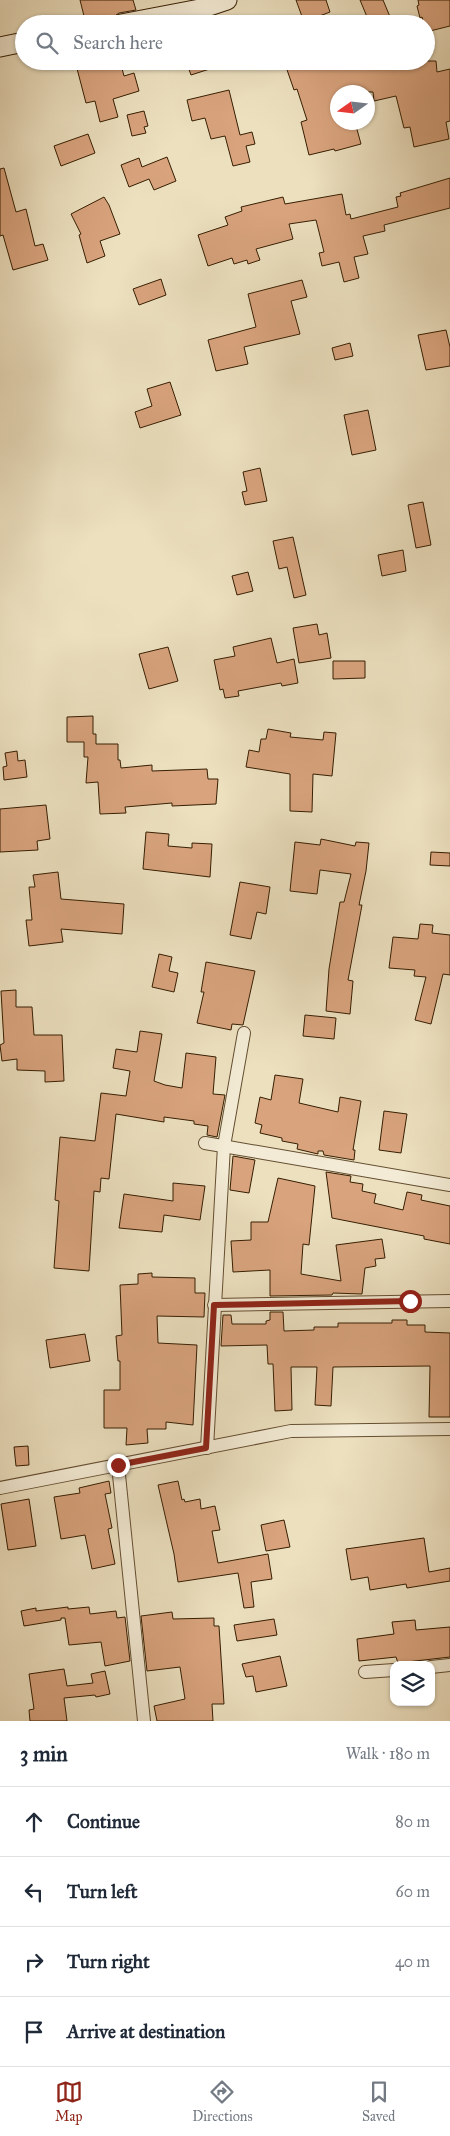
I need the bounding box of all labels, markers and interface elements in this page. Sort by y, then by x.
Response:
search box [15,15,435,70]
icon: search [33,29,61,57]
text: Search here [73,31,163,54]
north arrow [330,85,375,130]
route start [399,1290,422,1313]
route end [107,1454,130,1477]
map controls [390,1661,435,1706]
button: layers [390,1661,435,1706]
text: 3 min [20,1741,68,1767]
text: Walk · 180 m [346,1744,430,1763]
icon: ahead [20,1808,48,1836]
text: Continue [67,1810,140,1833]
text: 80 m [395,1812,430,1831]
icon: left [20,1878,48,1906]
text: Turn left [67,1880,137,1903]
text: 60 m [396,1882,430,1901]
icon: right [20,1948,48,1976]
text: Turn right [67,1950,150,1973]
text: 40 m [395,1952,430,1971]
icon: arrive [20,2018,48,2046]
text: Arrive at destination [67,2020,225,2043]
tab: Map [55,2078,83,2125]
tab: Directions [192,2078,253,2125]
tab: Saved [362,2078,395,2125]

